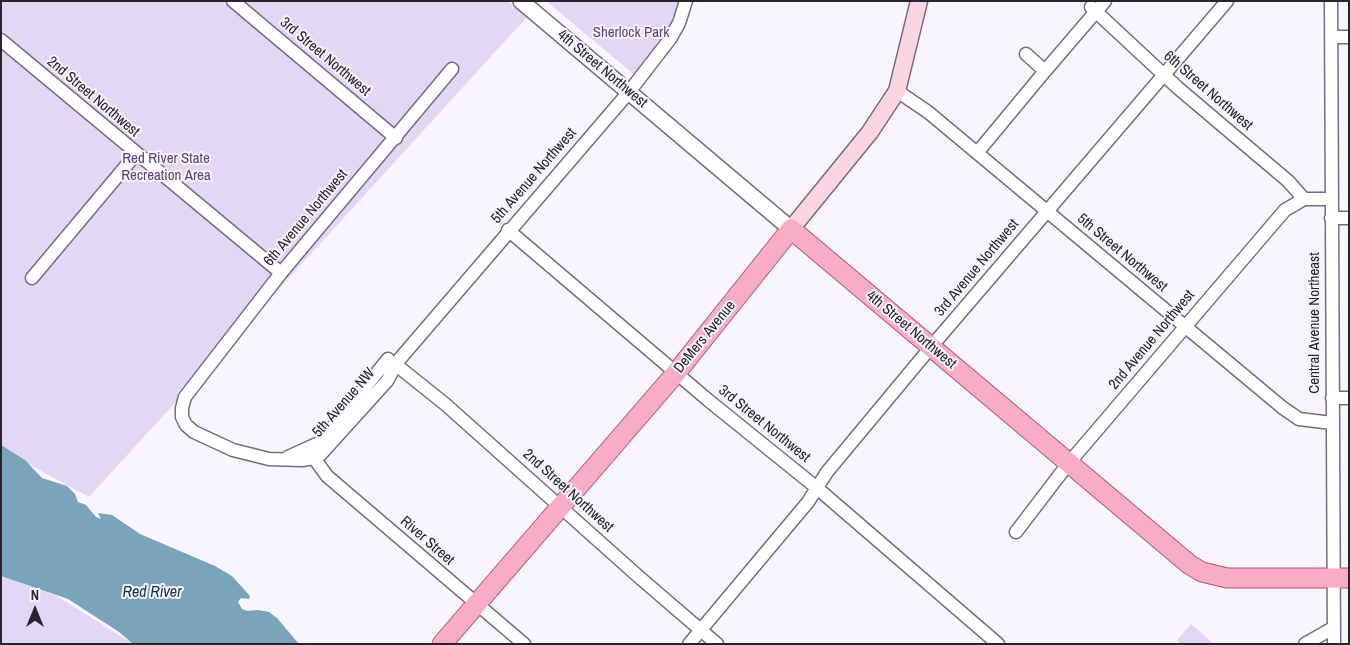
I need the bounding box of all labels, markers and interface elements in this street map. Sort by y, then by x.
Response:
street label: 3rd Street Northwest [276,14,374,100]
park label: Sherlock Park [593,24,669,42]
street label: 4th Street Northwest [553,26,651,112]
street label: 6th Street Northwest [1160,47,1256,135]
street label: 2nd Street Northwest [43,53,143,141]
street label: 5th Avenue Northwest [488,125,580,227]
park label: Red River State Recreation Area [121,150,211,185]
street label: 6th Avenue Northwest [260,166,352,270]
street label: 5th Street Northwest [1073,210,1171,296]
street label: 3rd Avenue Northwest [931,216,1023,320]
street label: Central Avenue Northeast [1306,252,1324,394]
street label: 4th Street Northwest [862,287,960,373]
street label: 2nd Avenue Northwest [1105,287,1199,393]
street label: DeMers Avenue [670,297,740,377]
street label: 5th Avenue NW [309,365,379,441]
street label: 3rd Street Northwest [715,382,813,466]
street label: 2nd Street Northwest [519,446,617,536]
street label: River Street [396,513,458,569]
water label: Red River [122,583,182,603]
north arrow [10,585,60,635]
text: N [31,586,39,604]

